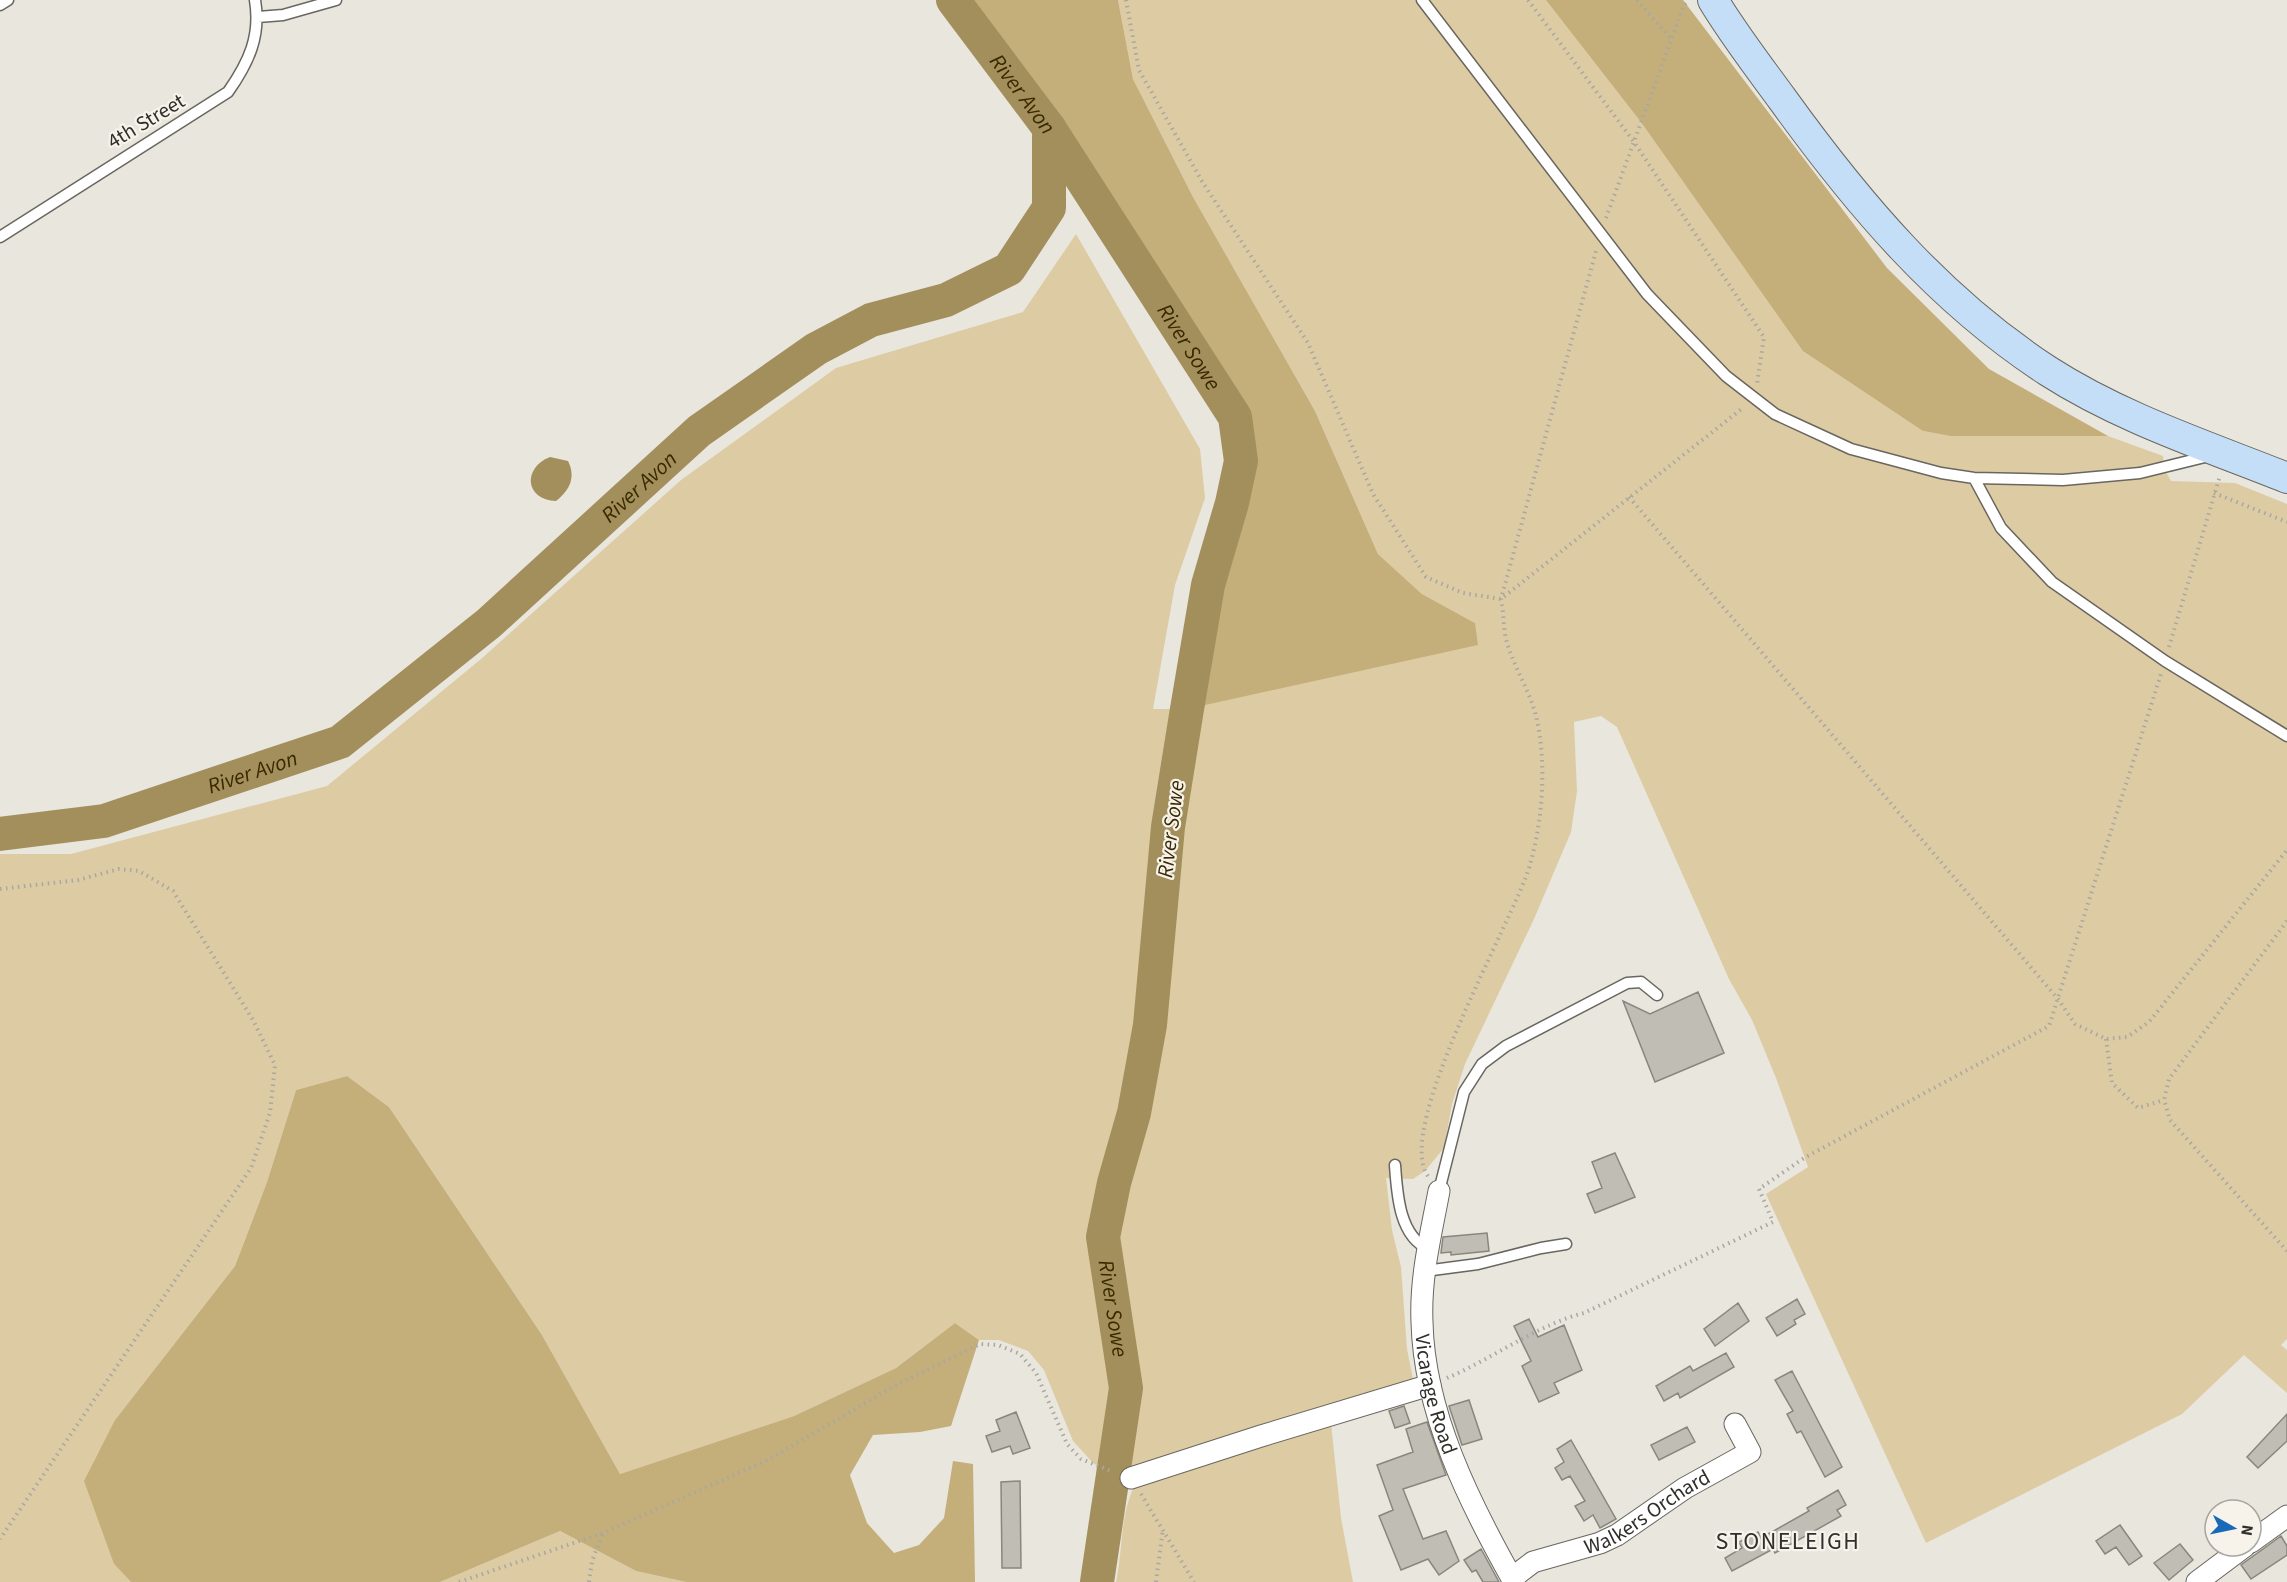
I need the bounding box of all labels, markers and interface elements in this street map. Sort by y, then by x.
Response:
water label: River Avon [982,47,1063,141]
street label: 4th Street [102,86,190,156]
water label: River Sowe [1149,297,1229,397]
water label: River Avon [594,444,684,530]
water label: River Avon [203,742,302,802]
water label: River Sowe [1149,779,1193,880]
water label: River Sowe [1090,1258,1136,1359]
street label: Vicarage Road [1408,1333,1465,1459]
street label: Walkers Orchard [1580,1462,1716,1562]
north arrow [2203,1498,2263,1558]
text: N [2235,1523,2259,1537]
district label: STONELEIGH [1716,1524,1860,1559]

